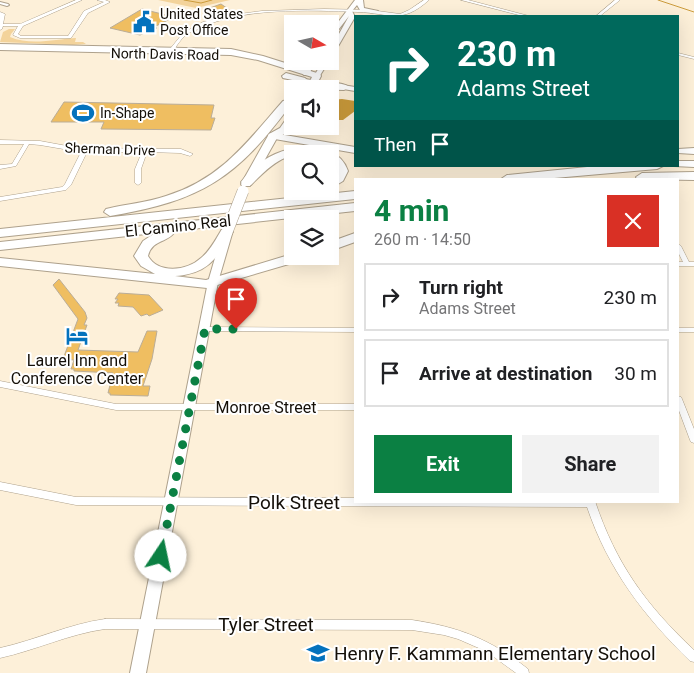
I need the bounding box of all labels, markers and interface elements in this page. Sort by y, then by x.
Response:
place label: United States Post Office [160,6,243,38]
public building icon: United States Post Office [131,9,157,35]
north arrow [284,15,339,70]
map controls [284,15,339,265]
text: 230 m [457,34,556,75]
icon: right [374,35,439,100]
street label: North Davis Road [111,45,219,63]
text: Adams Street [457,76,590,101]
button: sound [284,80,339,135]
sports icon: In-Shape [70,100,96,126]
place label: In-Shape [100,105,154,121]
icon: arrive [426,130,454,158]
text: Then [374,133,416,156]
street label: Sherman Drive [64,139,156,159]
button: search [284,145,339,200]
text: 4 min [374,193,449,228]
button: close [607,195,659,247]
button: layers [284,210,339,265]
street label: El Camino Real [124,211,232,241]
text: 260 m · 14:50 [374,230,471,249]
text: Turn right [419,276,503,299]
pin [215,278,257,329]
icon: right [376,283,404,311]
icon: arrive [222,285,250,313]
text: 230 m [604,286,657,309]
text: Adams Street [419,299,516,318]
hotel icon: Laurel Inn and Conference Center [64,323,90,349]
place label: Laurel Inn and Conference Center [11,351,144,388]
icon: arrive [376,359,404,387]
text: Arrive at destination [419,362,592,385]
text: 30 m [614,362,657,385]
street label: Monroe Street [216,398,316,417]
button: Exit [374,435,512,493]
button: Share [522,435,659,493]
street label: Polk Street [248,491,340,514]
position arrow [134,529,186,581]
street label: Tyler Street [218,613,314,636]
school or university icon: Henry F. Kammann Elementary School [305,640,331,666]
place label: Henry F. Kammann Elementary School [334,642,656,665]

